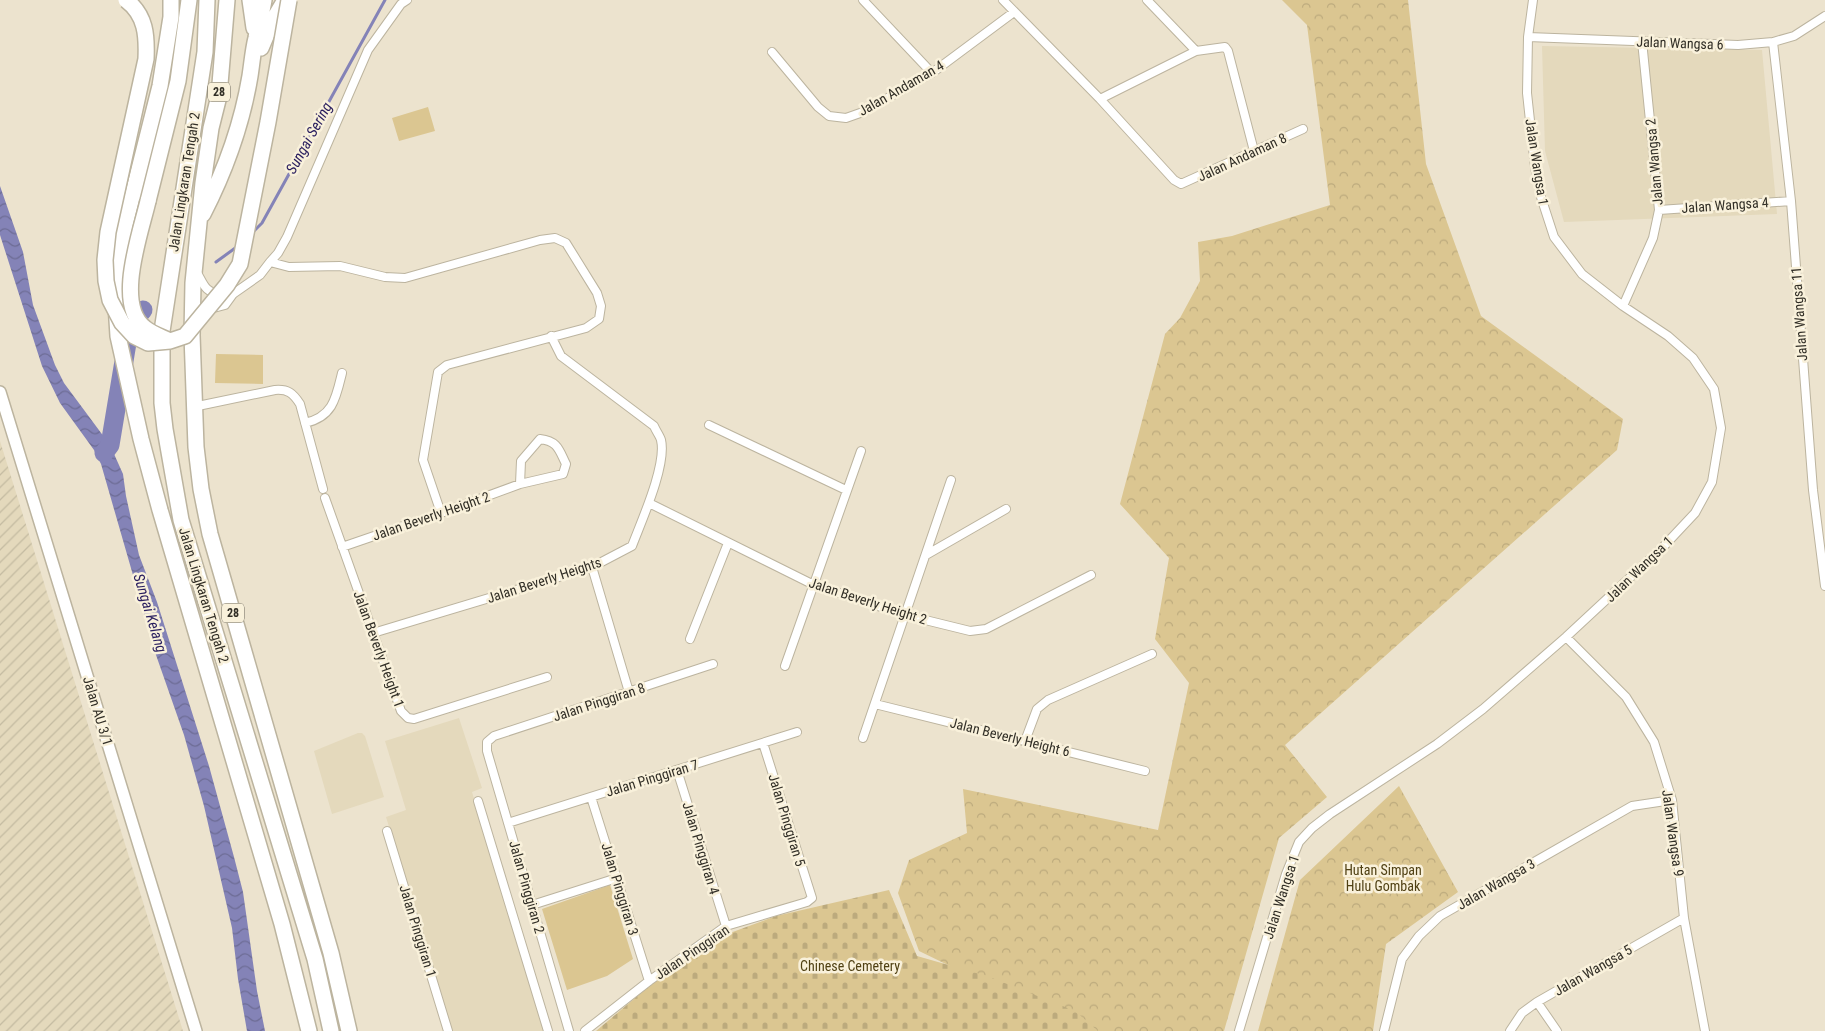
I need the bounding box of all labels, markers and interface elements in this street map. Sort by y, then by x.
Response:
street label: Jalan Wangsa 6 [1636,33,1724,53]
street label: Jalan Andaman 4 [855,57,947,119]
road number: 28 [208,82,230,101]
water label: Sungai Sering [282,99,336,177]
street label: Jalan Lingkaran Tengah 2 [165,111,203,253]
street label: Jalan Wangsa 1 [1522,118,1552,206]
street label: Jalan Wangsa 2 [1642,118,1666,206]
street label: Jalan Andaman 8 [1195,129,1289,185]
street label: Jalan Wangsa 4 [1681,194,1769,216]
street label: Jalan Wangsa 11 [1788,266,1810,362]
street label: Jalan Beverly Height 2 [370,488,492,544]
street label: Jalan Lingkaran Tengah 2 [176,525,232,665]
street label: Jalan Wangsa 1 [1602,533,1676,605]
street label: Jalan Beverly Heights [485,554,603,606]
water label: Sungai Kelang [129,571,171,655]
street label: Jalan Beverly Height 2 [807,574,929,628]
street label: Jalan Beverly Height 1 [350,589,408,709]
road number: 28 [222,604,244,622]
street label: Jalan AU 3/1 [80,675,116,747]
street label: Jalan Pinggiran 8 [551,680,647,724]
street label: Jalan Beverly Height 6 [948,714,1072,760]
street label: Jalan Pinggiran 7 [604,756,700,800]
street label: Jalan Pinggiran 5 [765,772,809,868]
street label: Jalan Wangsa 9 [1659,789,1687,877]
street label: Jalan Pinggiran 4 [679,800,723,896]
street label: Jalan Pinggiran 2 [506,839,548,935]
street label: Jalan Pinggiran 3 [598,841,642,937]
street label: Jalan Wangsa 1 [1260,853,1302,941]
street label: Jalan Wangsa 3 [1454,855,1538,913]
park label: Hutan Simpan Hulu Gombak [1344,862,1422,894]
street label: Jalan Pinggiran 1 [396,883,440,979]
street label: Jalan Pinggiran [652,921,732,983]
street label: Jalan Wangsa 5 [1551,941,1635,999]
park label: Chinese Cemetery [800,958,900,974]

